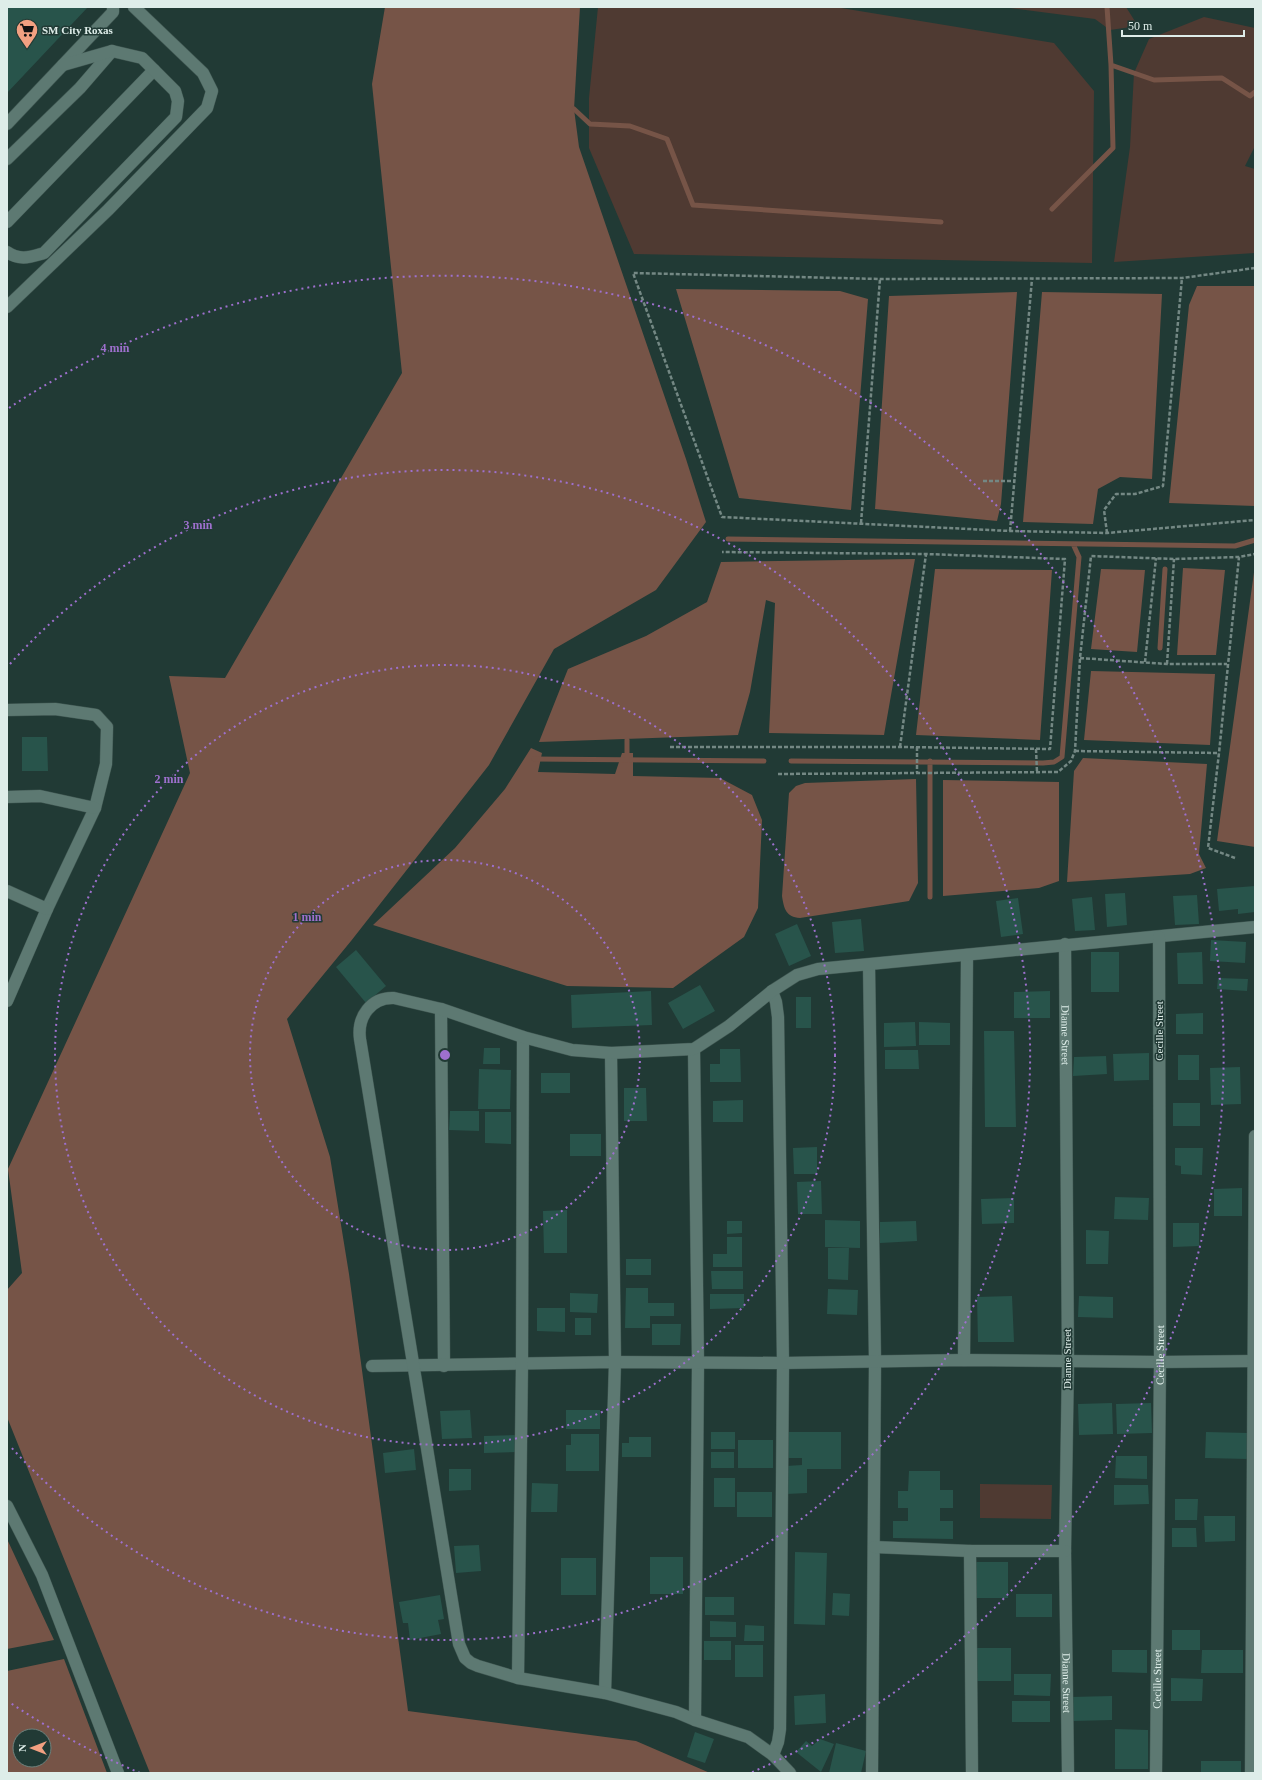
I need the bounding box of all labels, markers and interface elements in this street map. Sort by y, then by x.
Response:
scale bar [1122,12,1244,38]
supermarket icon: SM City Roxas [14,17,40,50]
text: 50 m [1128,19,1153,33]
place label: SM City Roxas [42,24,114,36]
text: 4 min [100,341,130,355]
text: 3 min [183,518,213,532]
text: 2 min [154,772,184,786]
text: 1 min [292,910,322,924]
street label: Cecille Street [1153,1001,1165,1061]
street label: Dianne Street [1059,1005,1072,1065]
centre of rings [438,1048,452,1062]
street label: Cecille Street [1154,1325,1166,1385]
street label: Dianne Street [1061,1329,1073,1389]
street label: Cecille Street [1151,1649,1163,1709]
street label: Dianne Street [1060,1653,1073,1713]
north arrow [12,1728,52,1768]
text: N [16,1744,28,1752]

